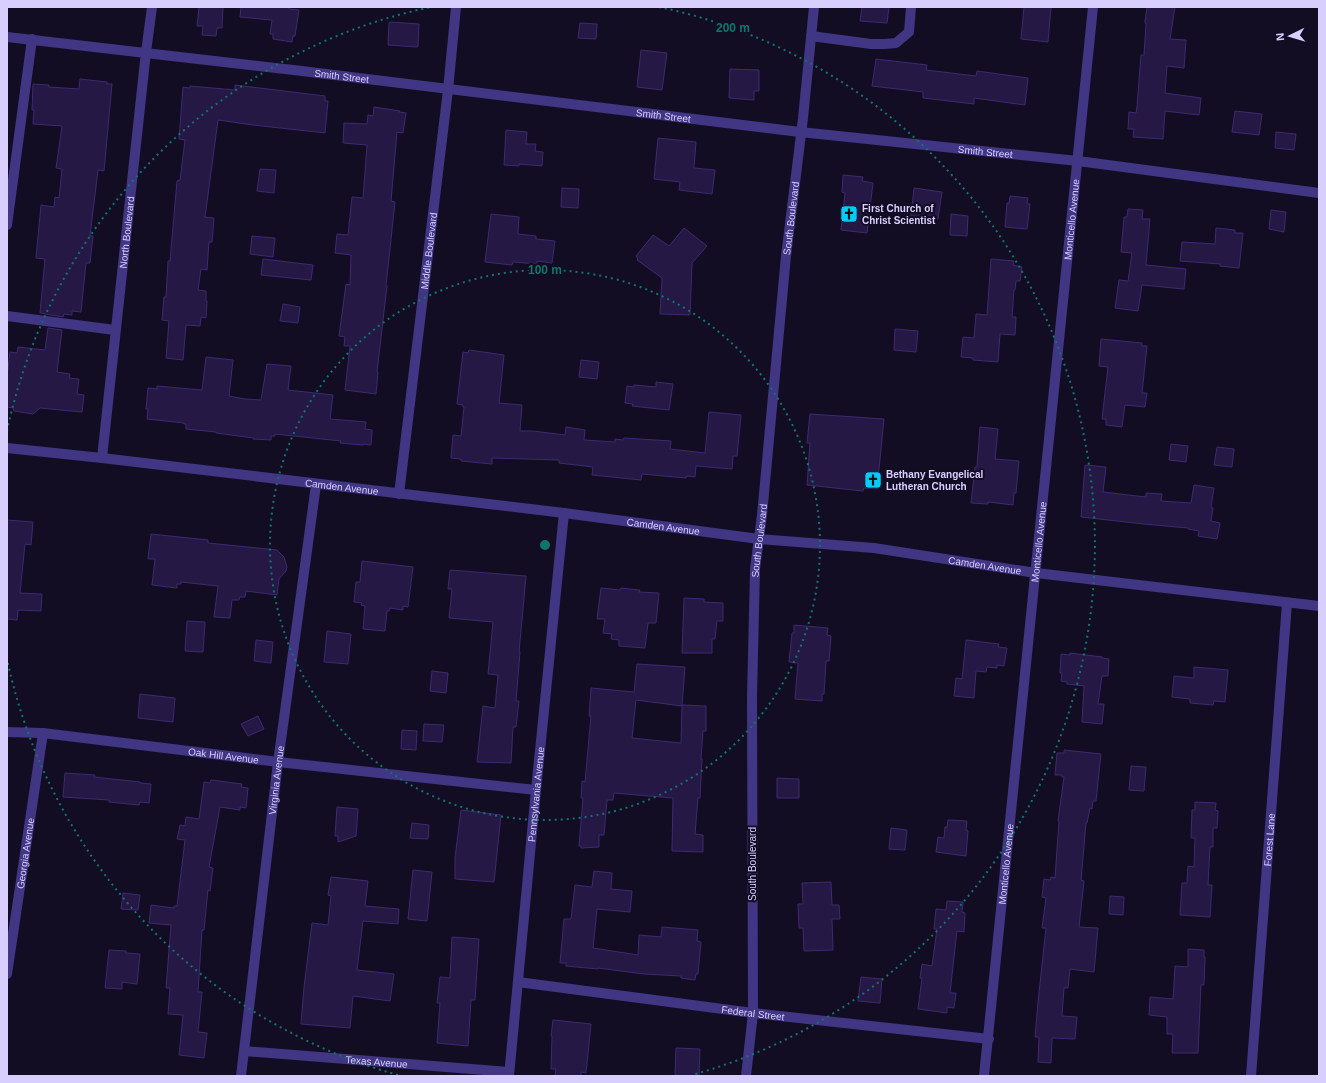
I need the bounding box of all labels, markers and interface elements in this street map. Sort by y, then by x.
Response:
north arrow [1270,16,1310,56]
text: 200 m [716,21,750,35]
text: N [1274,32,1286,41]
street label: Smith Street [314,68,370,85]
street label: Smith Street [635,107,692,125]
street label: Smith Street [957,144,1013,160]
street label: Monticello Avenue [1062,178,1081,260]
street label: South Boulevard [781,181,801,256]
street label: North Boulevard [118,196,136,269]
place label: First Church of Christ Scientist [862,203,936,226]
church icon: First Church of Christ Scientist [839,204,859,224]
street label: Middle Boulevard [419,212,439,290]
text: 100 m [528,263,562,277]
place label: Bethany Evangelical Lutheran Church [886,469,983,492]
church icon: Bethany Evangelical Lutheran Church [863,470,883,490]
street label: Camden Avenue [304,477,379,497]
street label: Monticello Avenue [1029,501,1049,583]
street label: South Boulevard [750,503,769,578]
street label: Camden Avenue [626,516,701,537]
centre of rings [538,538,552,552]
street label: Camden Avenue [947,555,1022,577]
street label: Virginia Avenue [267,745,286,815]
street label: Oak Hill Avenue [188,746,260,766]
street label: Pennsylvania Avenue [526,746,546,842]
street label: Forest Lane [1262,812,1277,867]
street label: Georgia Avenue [15,817,36,890]
street label: Monticello Avenue [997,823,1016,905]
street label: South Boulevard [747,827,758,901]
street label: Federal Street [721,1004,785,1022]
street label: Texas Avenue [345,1054,408,1070]

